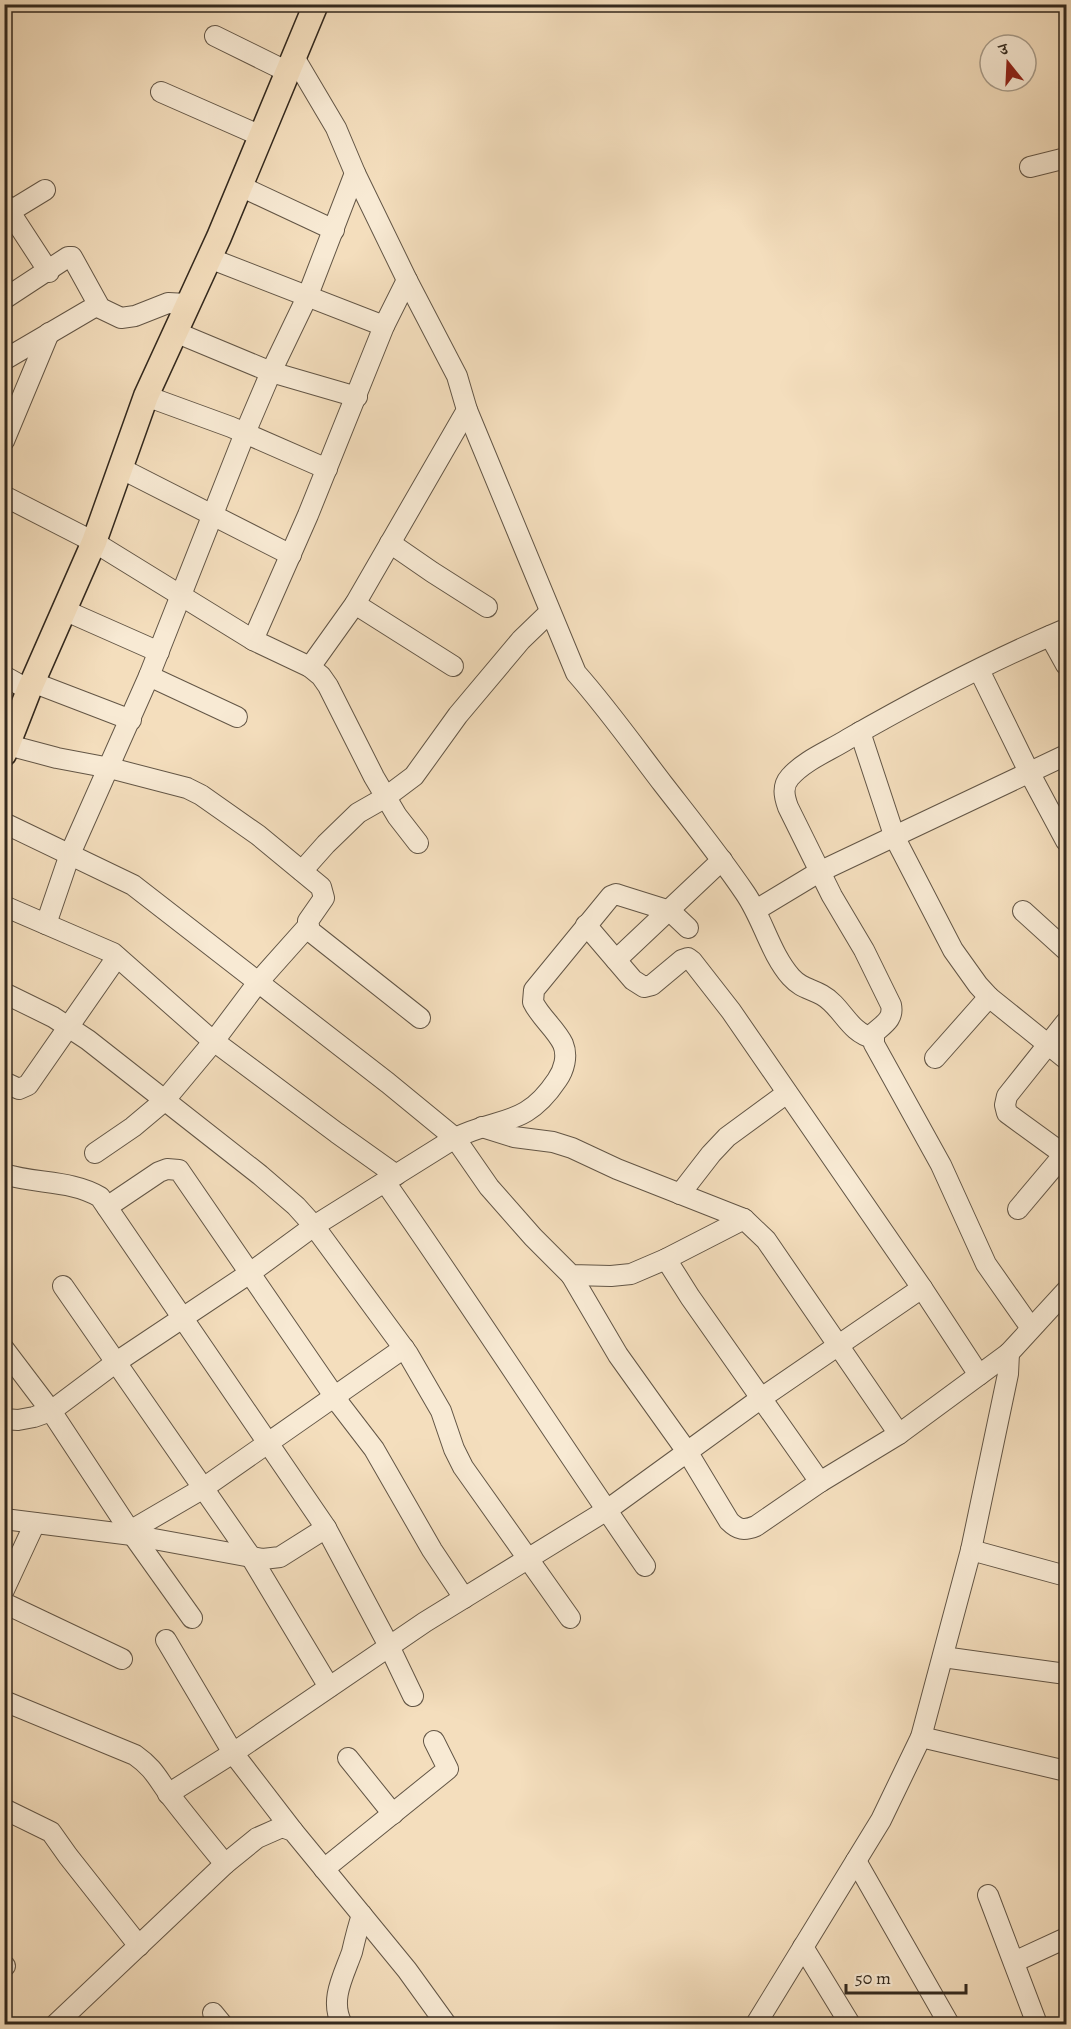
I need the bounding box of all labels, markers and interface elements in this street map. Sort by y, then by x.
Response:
north arrow [978,33,1038,93]
text: उ [995,37,1013,62]
scale bar [846,1957,966,1995]
text: 50 m [855,1966,891,1990]

